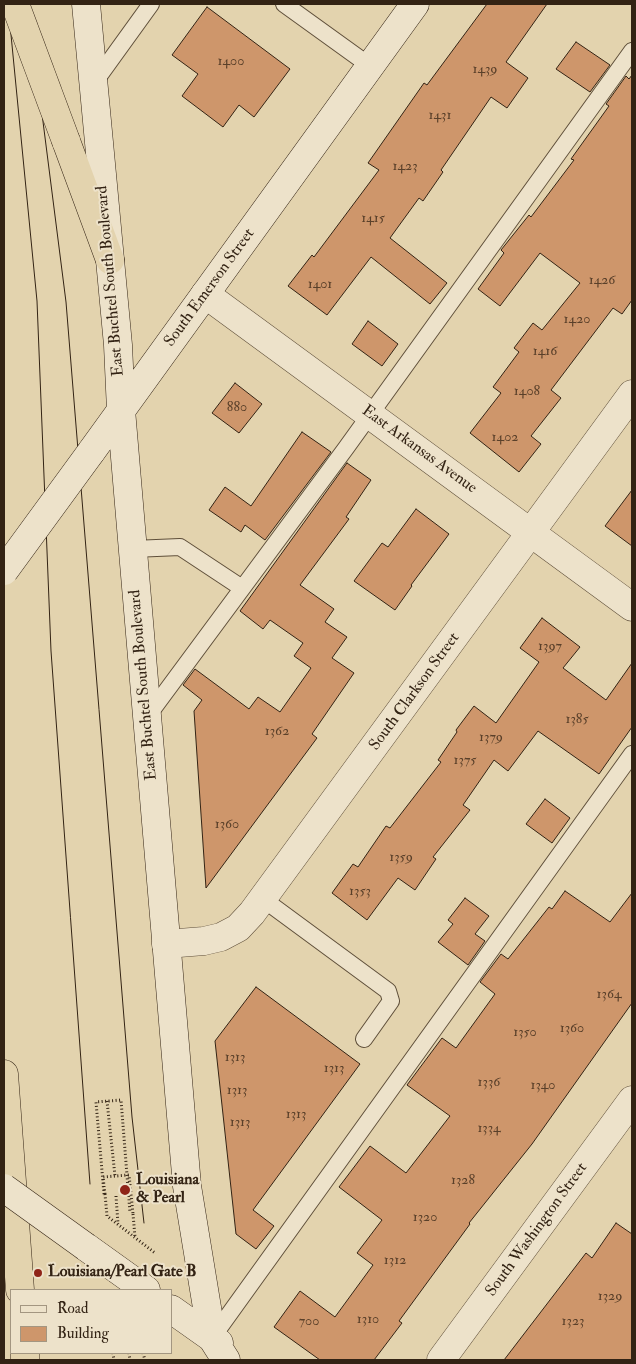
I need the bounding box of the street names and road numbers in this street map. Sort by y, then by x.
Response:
street label: East Buchtel South Boulevard [93,185,129,377]
street label: South Emerson Street [161,225,259,351]
street label: East Arkansas Avenue [358,402,480,498]
street label: East Buchtel South Boulevard [126,589,162,781]
street label: South Clarkson Street [366,629,464,755]
street label: South Washington Street [482,1159,592,1301]

